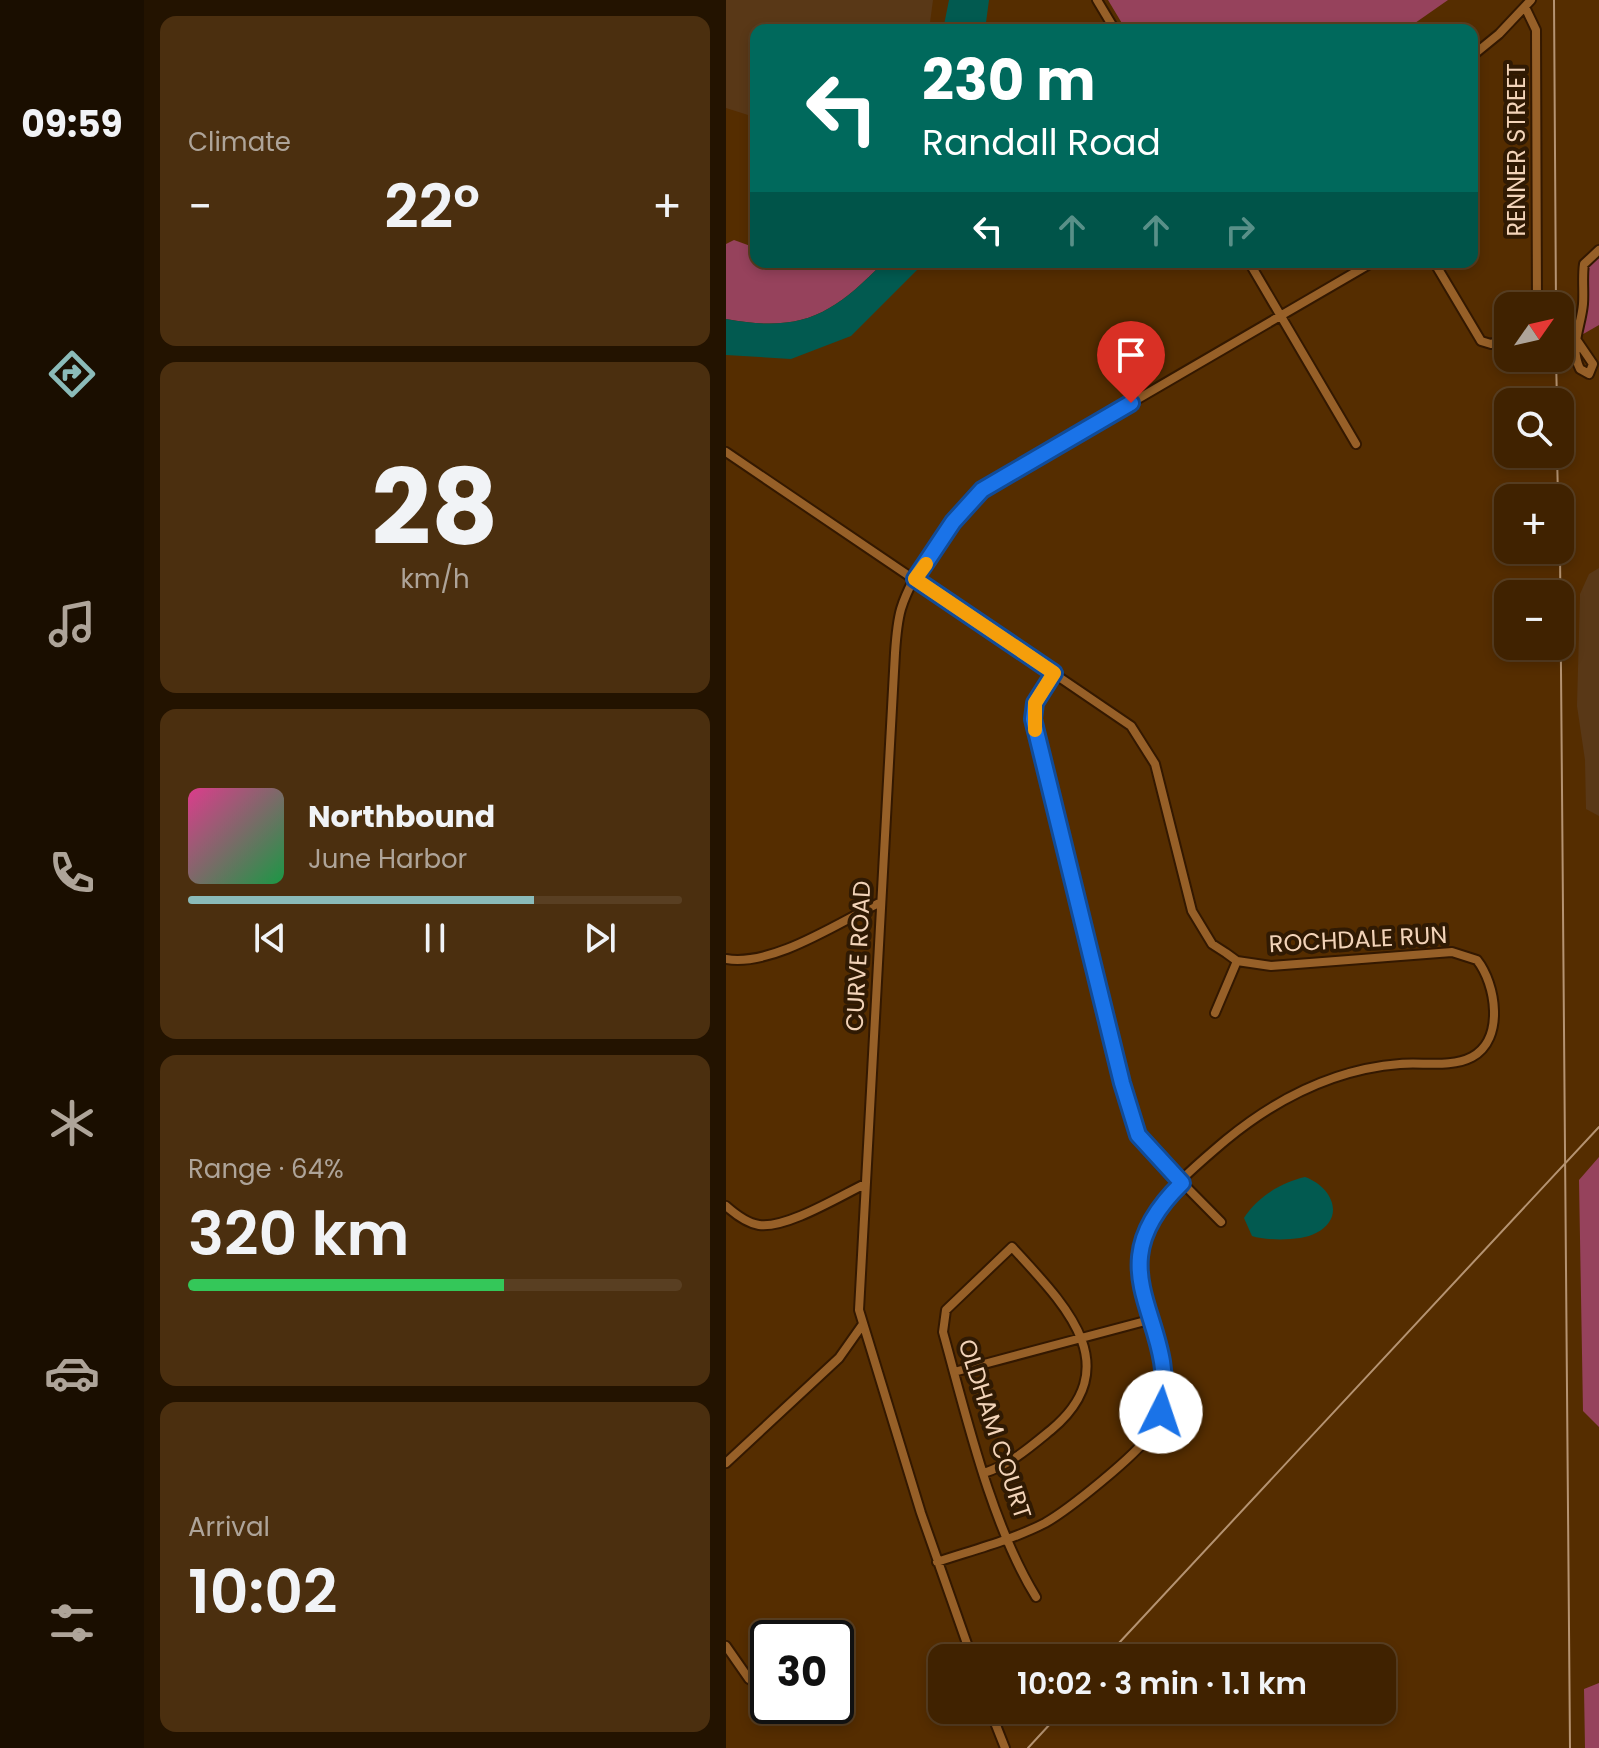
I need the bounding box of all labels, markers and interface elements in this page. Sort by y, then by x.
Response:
text: 230 m [922,41,1096,120]
icon: left [790,56,894,160]
street label: RENNER STREET [1500,63,1533,237]
text: 09:59 [21,99,123,150]
text: Randall Road [922,117,1161,168]
text: Climate [188,124,291,160]
text: 22° [384,165,480,249]
text: − [188,176,212,237]
text: + [652,176,682,237]
icon: left [966,208,1010,252]
icon: ahead [1050,208,1094,252]
icon: ahead [1134,208,1178,252]
icon: right [1218,208,1262,252]
north arrow [1494,292,1574,372]
map controls [1494,292,1574,660]
pin [1097,321,1165,403]
icon: arrive [1109,333,1153,377]
icon: directions [44,346,100,402]
button: search [1494,388,1574,468]
text: 28 [372,435,498,580]
button: + [1494,484,1574,564]
text: km/h [400,561,470,597]
button: − [1494,580,1574,660]
icon: music [44,596,100,652]
text: Northbound [308,795,495,838]
text: June Harbor [308,841,467,877]
icon: phone [44,845,100,901]
street label: CURVE ROAD [838,880,878,1032]
icon: previous [248,916,292,960]
icon: pause [413,916,457,960]
icon: next [578,916,622,960]
street label: ROCHDALE RUN [1268,918,1448,960]
icon: climate [44,1095,100,1151]
text: Range · 64% [188,1151,344,1187]
text: 320 km [188,1192,409,1276]
street label: OLDHAM COURT [950,1335,1040,1523]
icon: car [44,1345,100,1401]
position arrow [1119,1370,1203,1454]
text: Arrival [188,1509,270,1545]
text: 10:02 [188,1550,337,1634]
icon: filters [44,1595,100,1651]
speed limit sign: 30 [750,1620,854,1724]
text: 10:02 · 3 min · 1.1 km [1017,1662,1307,1705]

